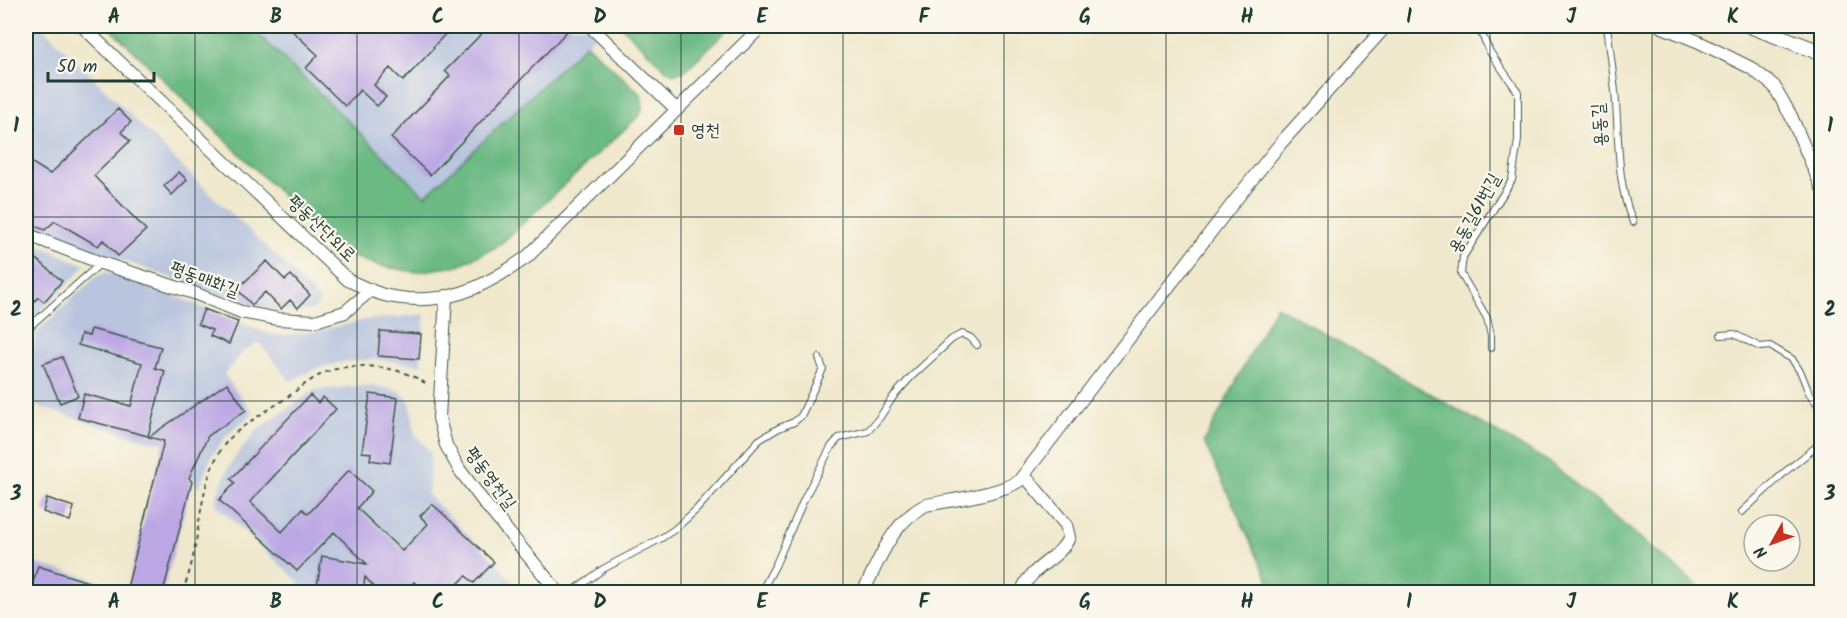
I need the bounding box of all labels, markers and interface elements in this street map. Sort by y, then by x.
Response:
text: A [108,2,120,34]
text: B [270,2,282,34]
text: C [432,2,444,34]
text: D [593,2,607,34]
text: E [756,2,768,34]
text: F [919,2,931,34]
text: G [1079,2,1091,34]
text: H [1240,2,1254,34]
text: I [1406,2,1412,34]
text: J [1566,2,1577,34]
text: K [1727,2,1739,34]
scale bar [48,45,154,83]
text: 50 m [57,53,97,82]
street label: 용동길 [1584,102,1616,148]
text: 1 [13,111,19,143]
text: 1 [1827,111,1833,143]
place label: 영천 [691,117,720,146]
marker: 영천 [672,123,686,137]
street label: 용동길61번길 [1441,168,1510,259]
street label: 평동산단외로 [280,188,362,270]
street label: 평동매화길 [166,254,244,307]
text: 2 [10,295,22,327]
text: 2 [1824,295,1836,327]
street label: 평동영천길 [457,441,523,517]
text: 3 [10,479,22,511]
text: 3 [1824,479,1836,511]
north arrow [1742,513,1802,573]
text: N [1749,540,1774,564]
text: A [108,587,120,618]
text: B [270,587,282,618]
text: C [432,587,444,618]
text: D [593,587,607,618]
text: E [756,587,768,618]
text: F [919,587,931,618]
text: G [1079,587,1091,618]
text: H [1240,587,1254,618]
text: I [1406,587,1412,618]
text: J [1566,587,1577,618]
text: K [1727,587,1739,618]

